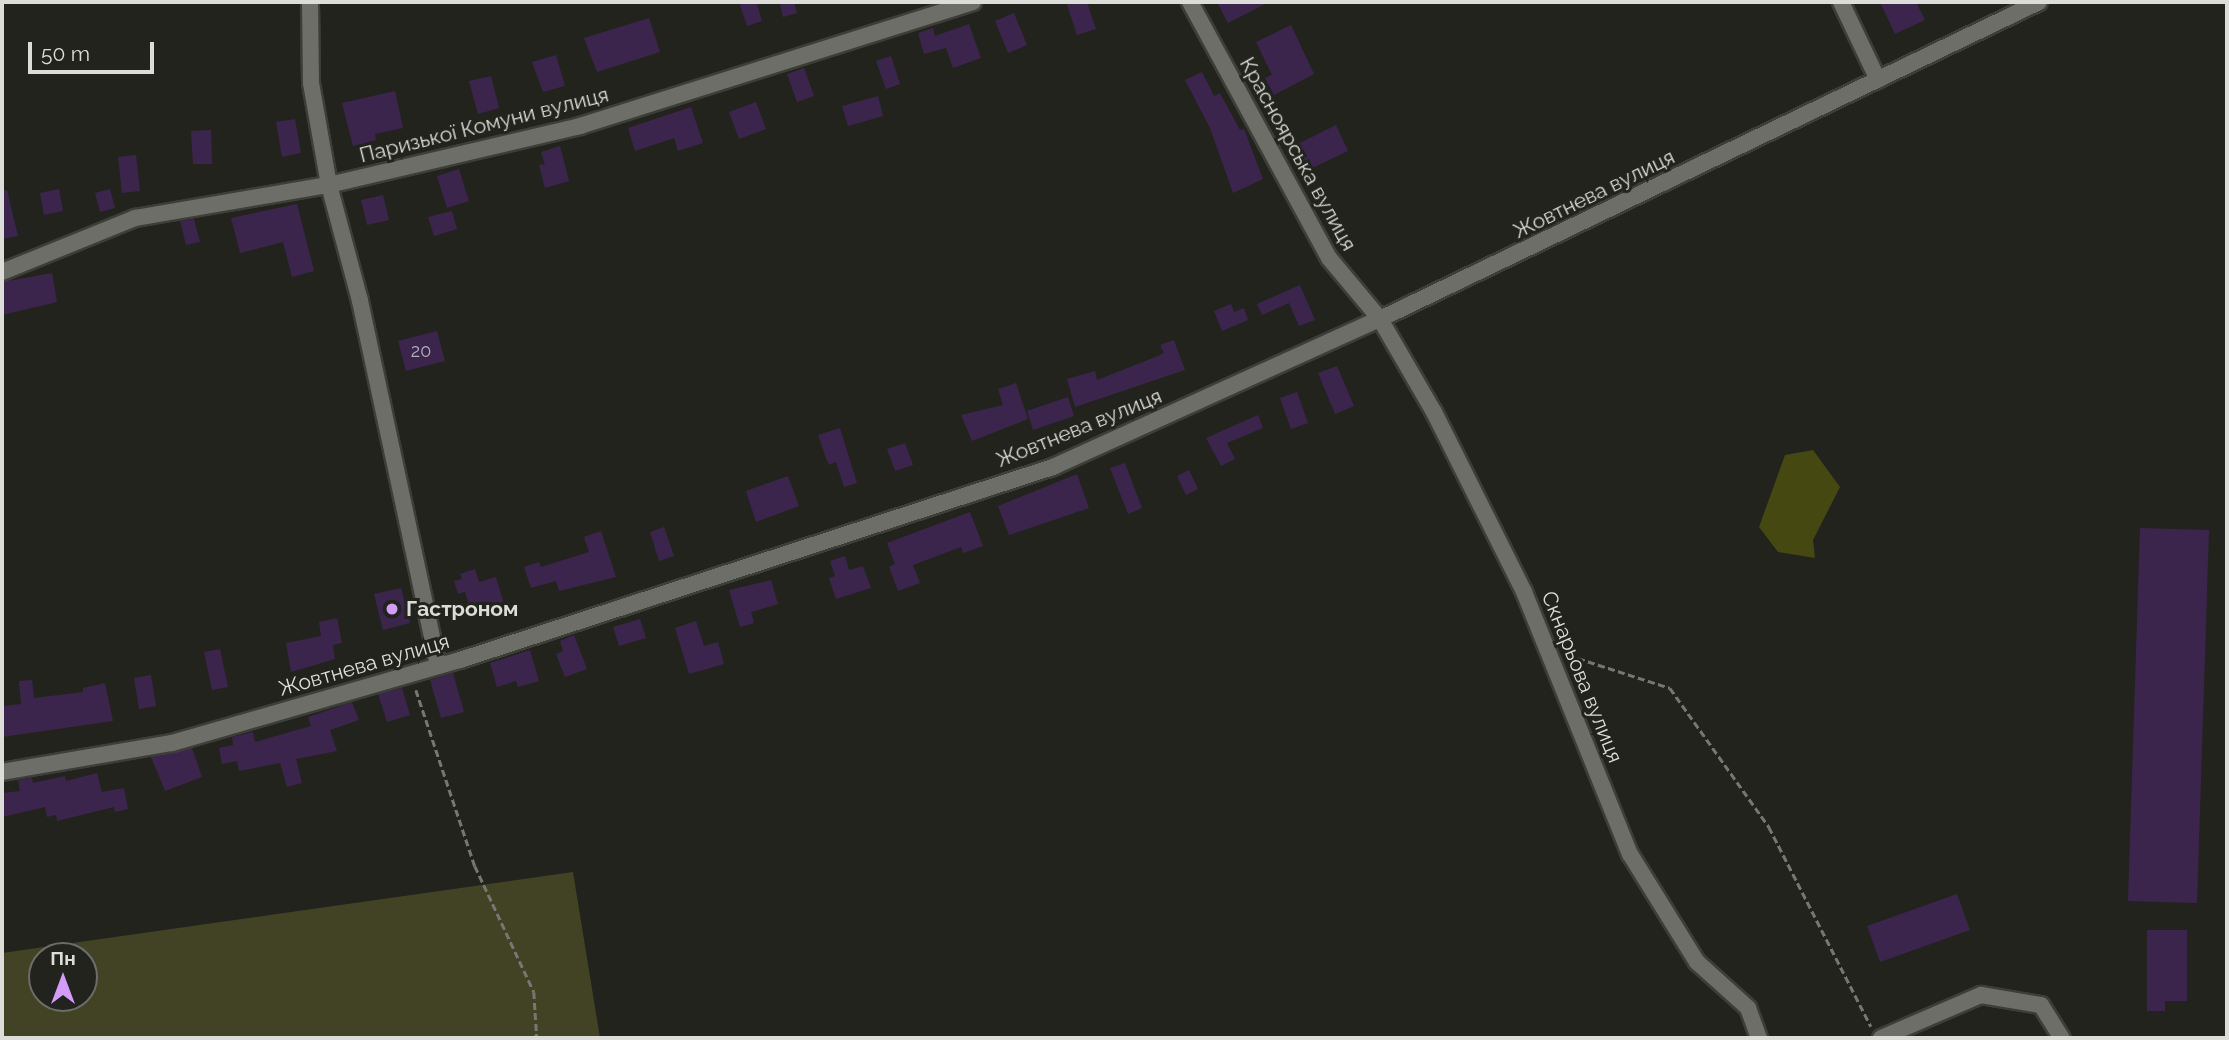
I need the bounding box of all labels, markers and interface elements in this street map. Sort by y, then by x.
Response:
scale bar [32,28,158,72]
text: 50 m [41,41,90,66]
street label: Красноярська вулиця [1234,53,1362,255]
street label: Паризької Комуни вулиця [357,82,611,168]
street label: Жовтнева вулиця [1509,144,1679,244]
house number: 20 [411,340,431,362]
street label: Жовтнева вулиця [992,383,1166,473]
street label: Скнарьова вулиця [1536,588,1628,766]
place label: Гастроном [406,596,518,622]
marker: Гастроном [384,601,400,617]
street label: Жовтнева вулиця [276,629,452,701]
north arrow [28,942,98,1012]
text: Пн [50,947,76,969]

